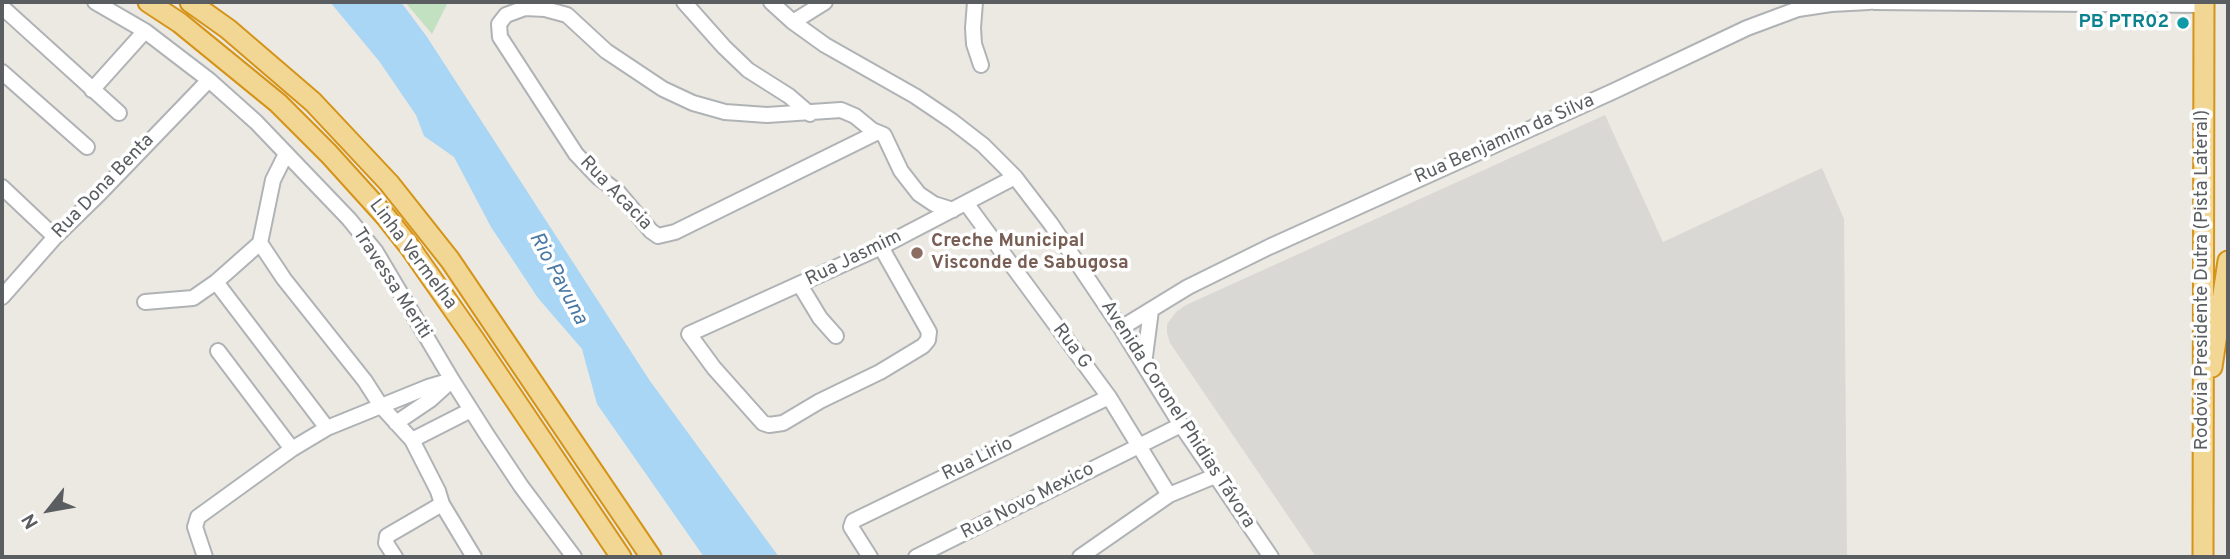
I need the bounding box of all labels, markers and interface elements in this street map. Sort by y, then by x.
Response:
place label: PB PTR02 [2078,12,2169,34]
marker: PB PTR02 [2175,15,2191,31]
street label: Rua Benjamim da Silva [1412,90,1598,190]
street label: Rodovia Presidente Dutra (Pista Lateral) [2192,110,2214,450]
street label: Rua Dona Benta [48,130,160,244]
street label: Rua Acacia [574,152,656,236]
street label: Linha Vermelha [363,195,461,315]
street label: Travessa Meriti [347,224,435,344]
street label: Rua Jasmim [802,226,906,292]
water label: Rio Pavuna [522,228,592,330]
place label: Creche Municipal Visconde de Sabugosa [931,231,1129,275]
marker: Creche Municipal Visconde de Sabugosa [909,245,925,261]
street label: Avenida Coronel Phidias Távora [1095,297,1259,533]
street label: Rua G [1047,320,1095,374]
street label: Rua Lirio [939,433,1017,487]
street label: Rua Novo Mexico [958,459,1098,545]
north arrow [14,475,84,545]
text: N [17,509,45,533]

